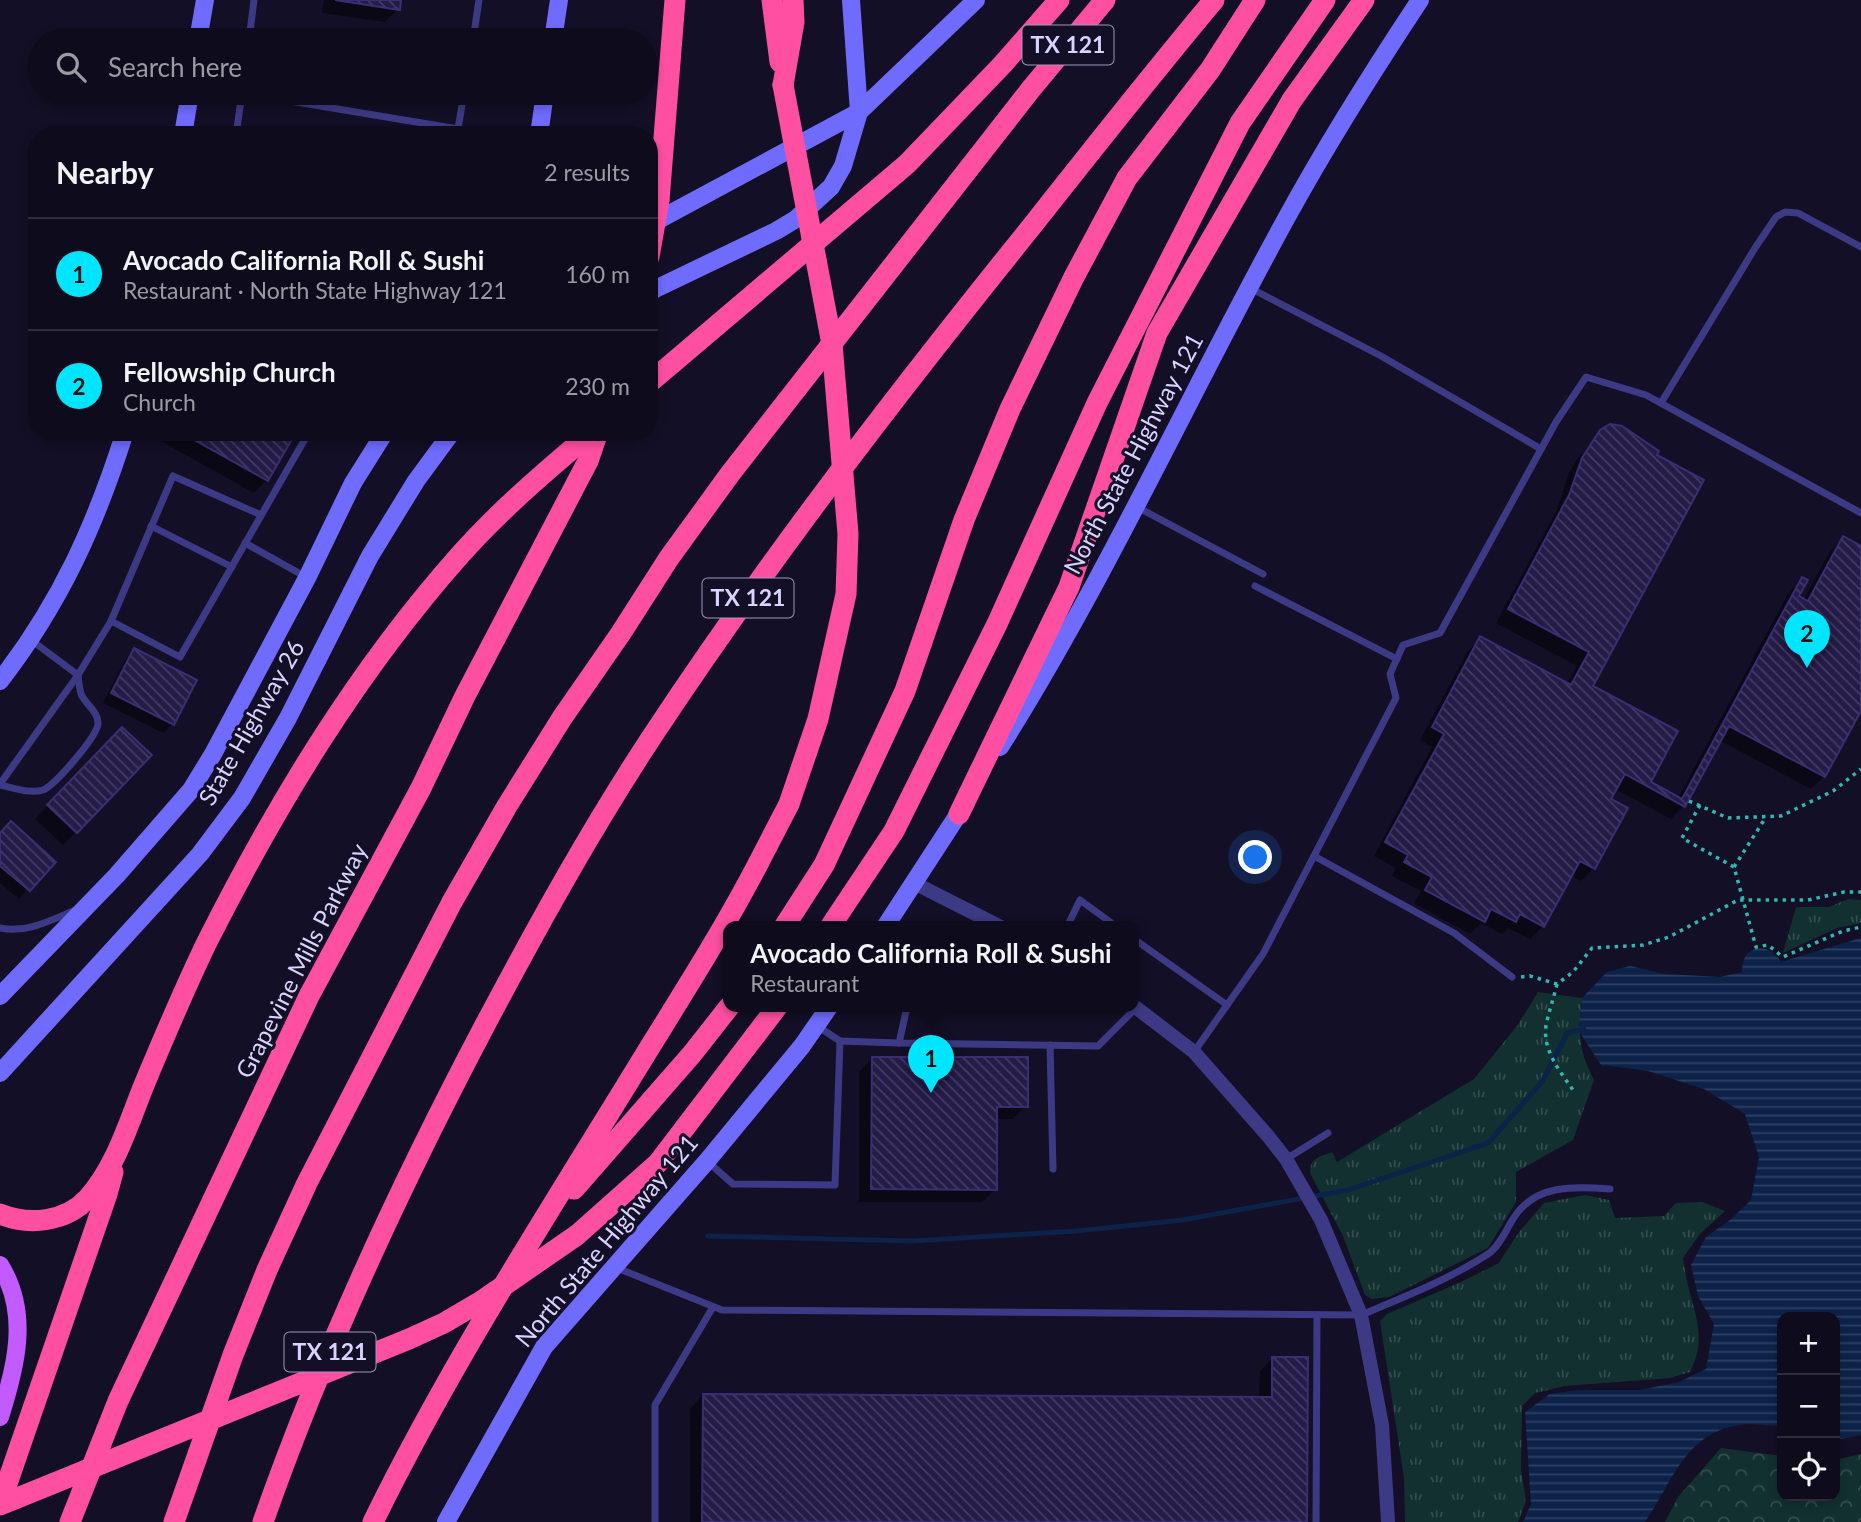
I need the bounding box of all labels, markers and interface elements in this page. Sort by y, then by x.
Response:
road number: TX 121 [1023,26,1114,64]
search box [28,28,658,105]
icon: search [52,48,90,86]
text: Search here [108,51,242,83]
text: Nearby [56,154,154,190]
text: 2 results [544,158,630,186]
text: Avocado California Roll & Sushi [123,244,484,276]
text: 1 [72,260,86,288]
text: 160 m [565,260,630,288]
text: Restaurant · North State Highway 121 [123,276,507,304]
street label: North State Highway 121 [1057,328,1208,579]
text: Fellowship Church [123,356,336,388]
text: 2 [72,372,86,400]
text: 230 m [565,372,630,400]
text: Church [123,388,196,416]
road number: TX 121 [702,578,794,618]
pin: 2 [1784,610,1830,668]
street label: State Highway 26 [192,634,310,810]
street label: Grapevine Mills Parkway [229,838,373,1082]
your location [1238,840,1272,874]
popup [723,921,1139,1012]
text: Avocado California Roll & Sushi [750,937,1112,969]
text: Restaurant [750,969,859,997]
pin: 1 [908,1035,954,1093]
street label: North State Highway 121 [508,1128,703,1352]
map controls [1777,1312,1840,1501]
button: + [1777,1312,1840,1375]
road number: TX 121 [284,1332,376,1372]
button: − [1777,1375,1840,1438]
button: locate [1777,1438,1840,1501]

